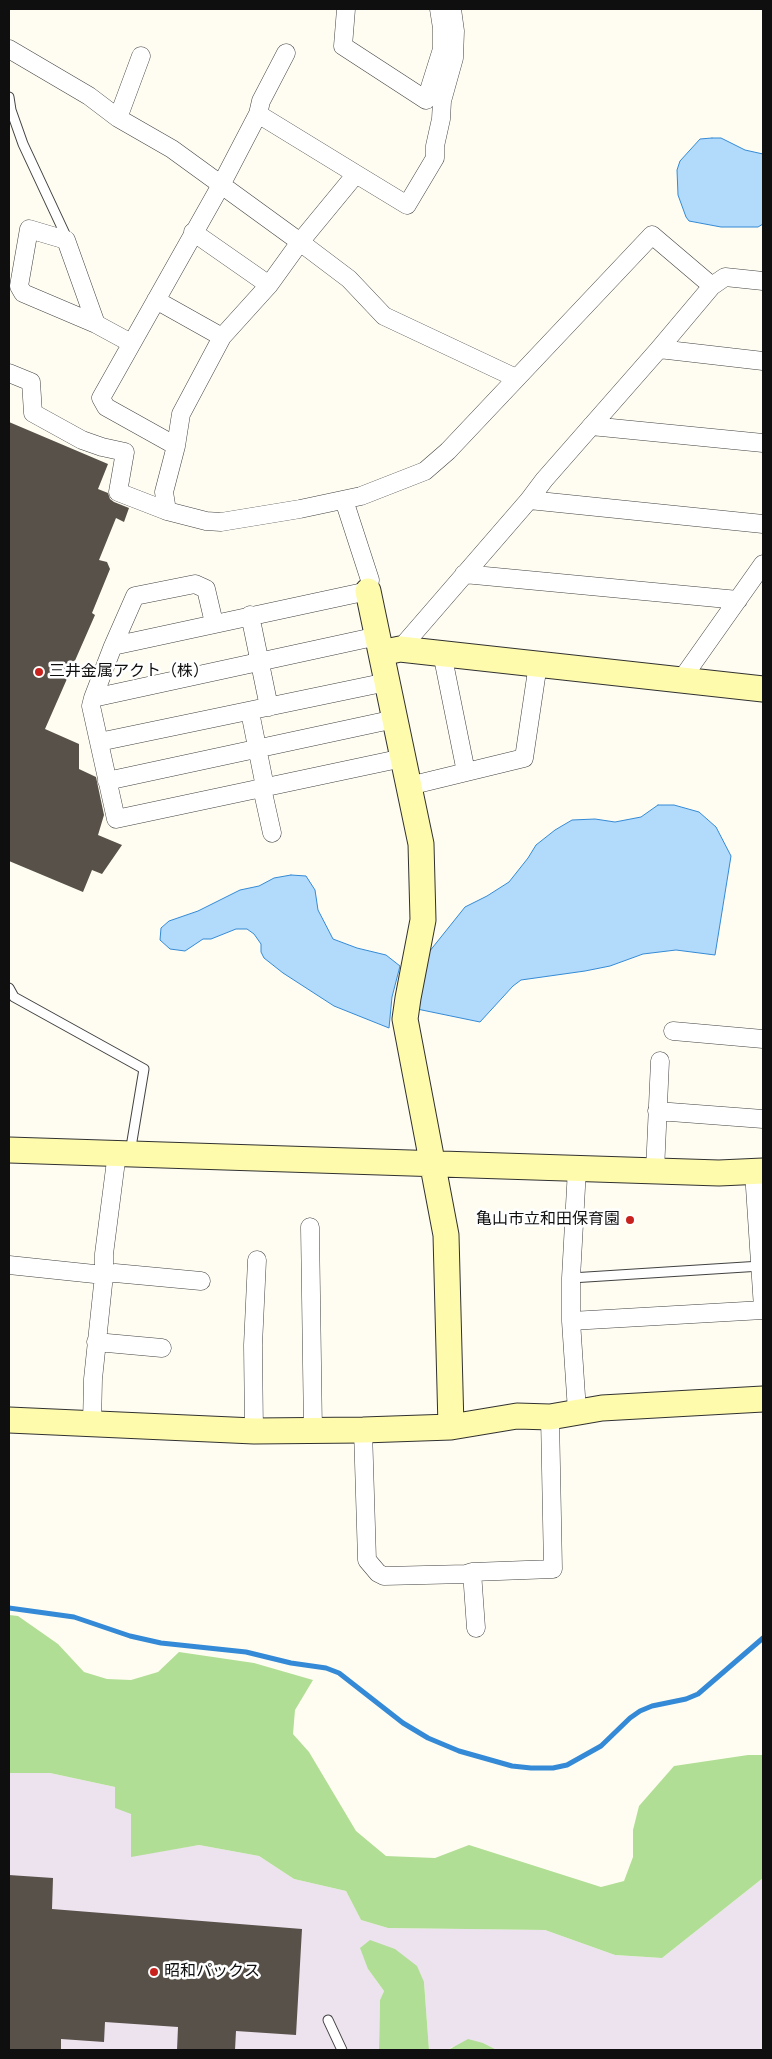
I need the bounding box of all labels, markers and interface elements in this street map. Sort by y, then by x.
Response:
place label: 三井金属アクト（株） [49,662,209,682]
marker: 三井金属アクト（株） [33,666,45,678]
place label: 亀山市立和田保育園 [476,1210,620,1230]
marker: 亀山市立和田保育園 [624,1214,636,1226]
place label: 昭和パックス [164,1962,260,1982]
marker: 昭和パックス [148,1966,160,1978]

